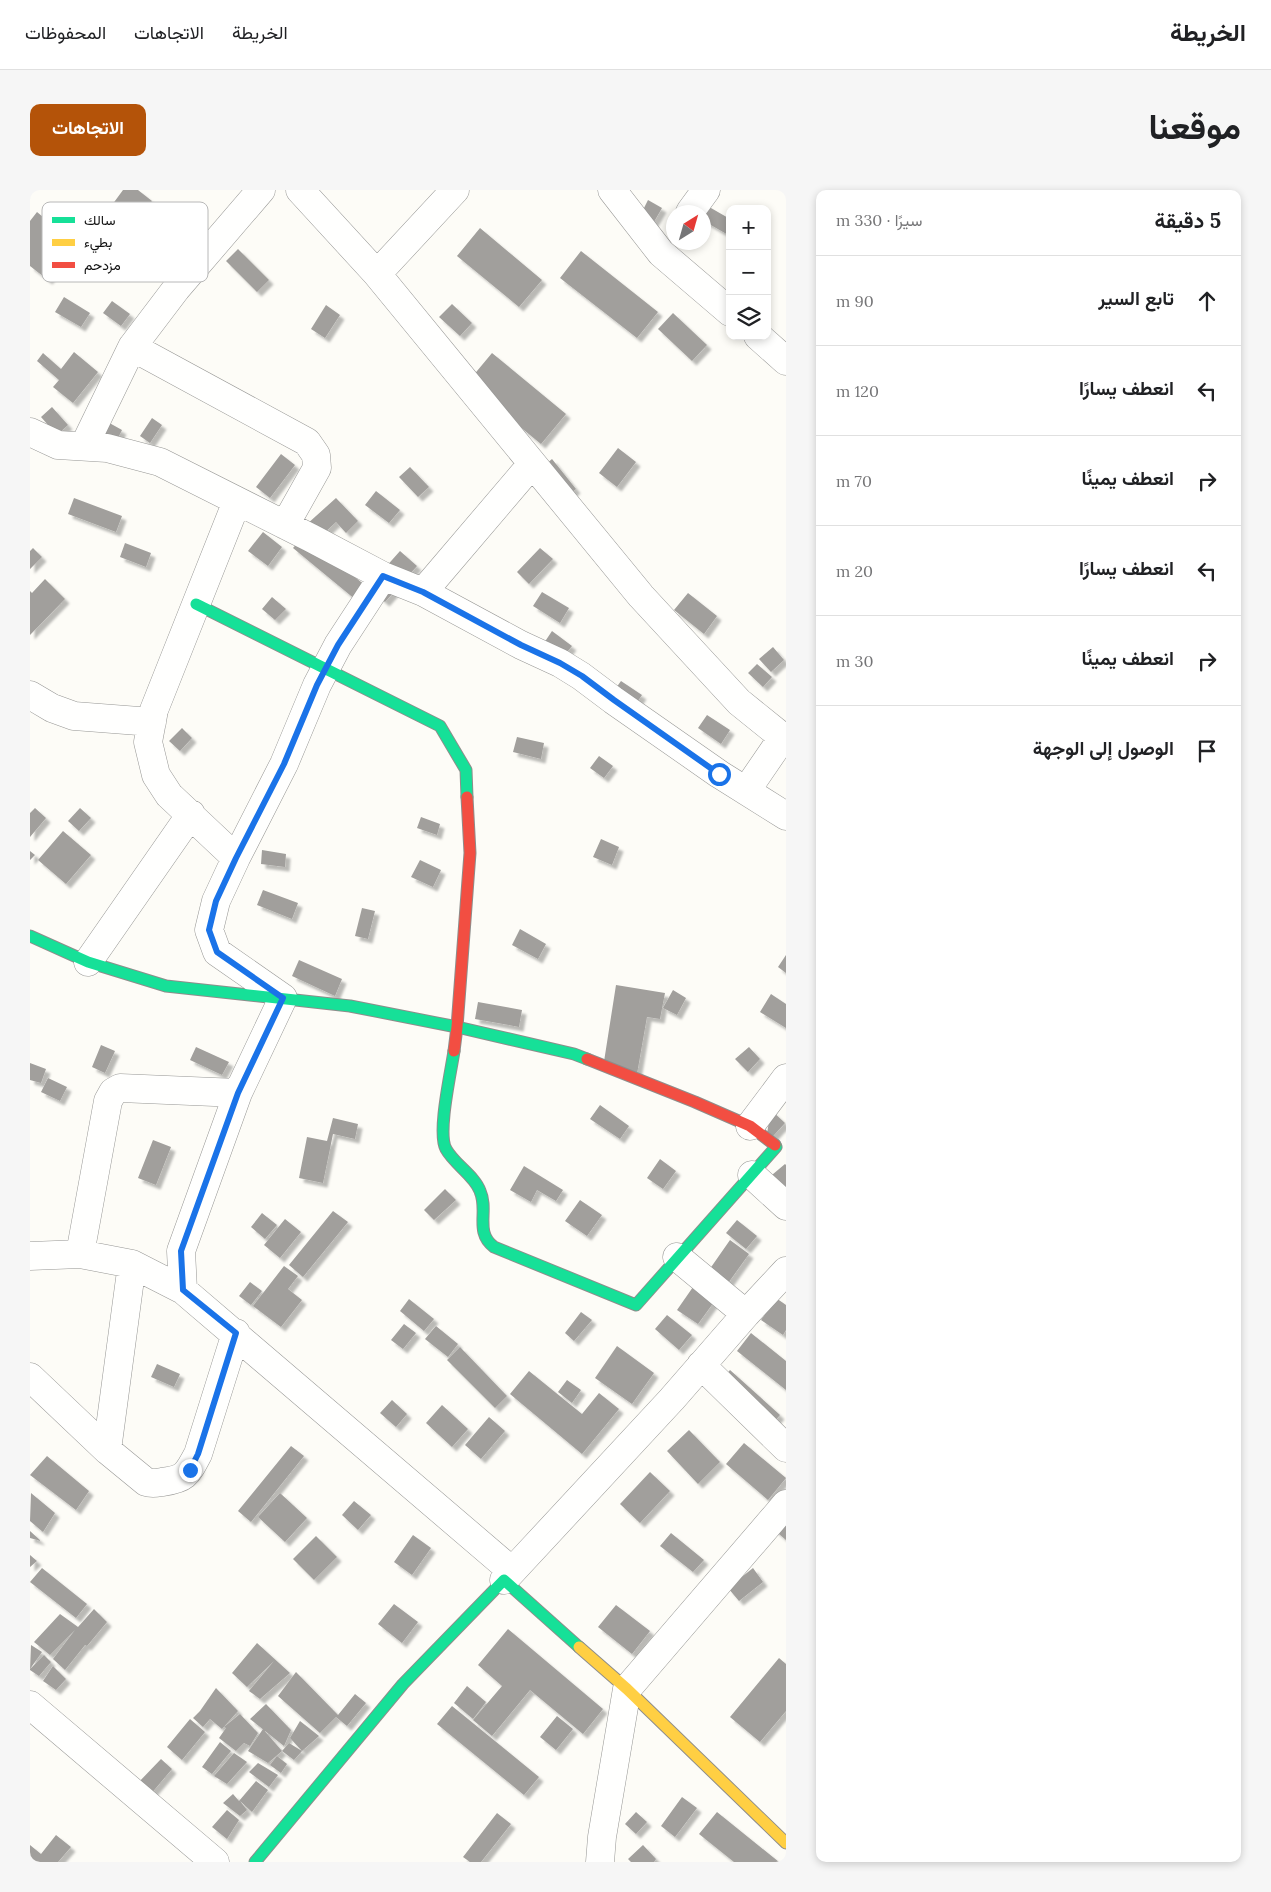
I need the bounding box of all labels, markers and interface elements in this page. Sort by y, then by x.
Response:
text: الخريطة [1170,17,1246,48]
text: المحفوظات [25,21,106,44]
text: الاتجاهات [134,21,204,44]
text: الخريطة [232,21,288,44]
button: الاتجاهات [30,104,146,156]
text: موقعنا [1148,104,1241,149]
legend [42,202,208,282]
north arrow [666,205,711,250]
map controls [726,205,771,340]
button: + [726,205,771,250]
text: 5 دقيقة [1155,207,1221,234]
text: سيرًا · 330 m [836,210,922,230]
text: سالك [84,211,115,229]
text: بطيء [84,233,112,254]
button: − [726,250,771,295]
text: مزدحم [84,256,121,274]
text: تابع السير [1098,286,1174,310]
icon: ahead [1193,287,1221,315]
text: 90 m [836,291,874,311]
button: layers [726,295,771,340]
text: انعطف يسارًا [1079,376,1174,400]
icon: left [1193,377,1221,405]
text: 120 m [836,381,879,401]
text: انعطف يمينًا [1081,466,1174,490]
icon: right [1193,467,1221,495]
text: 70 m [836,471,872,491]
text: انعطف يسارًا [1079,556,1174,580]
icon: left [1193,557,1221,585]
text: 20 m [836,561,873,581]
text: انعطف يمينًا [1081,646,1174,670]
icon: right [1193,647,1221,675]
text: 30 m [836,651,873,671]
text: الوصول إلى الوجهة [1033,736,1174,760]
icon: arrive [1193,737,1221,765]
route start [708,763,731,786]
route end [179,1459,202,1482]

